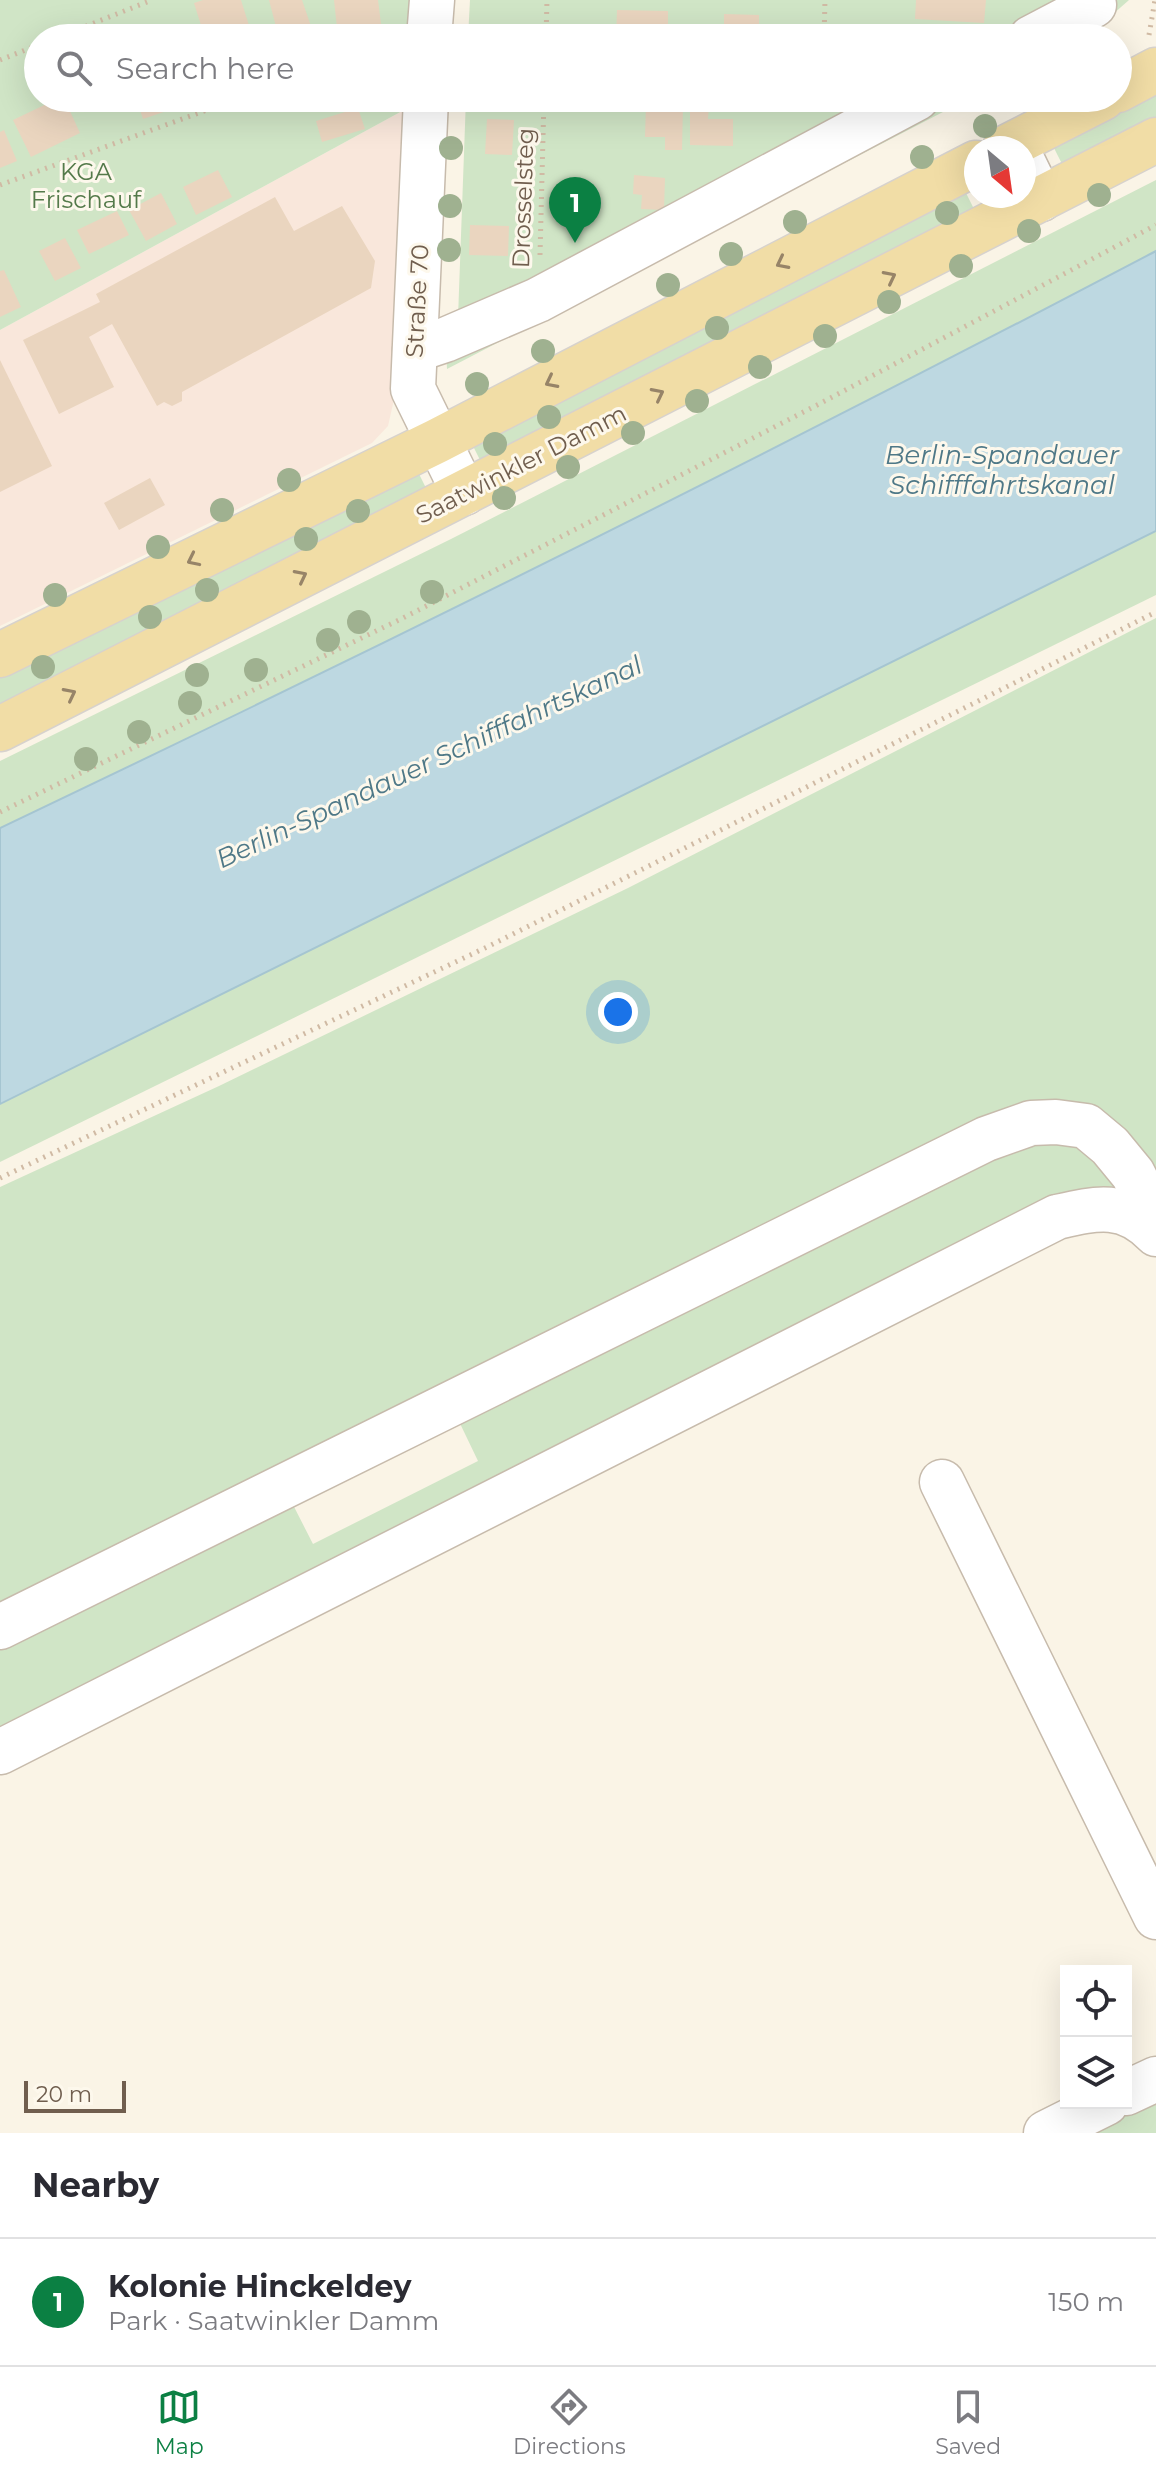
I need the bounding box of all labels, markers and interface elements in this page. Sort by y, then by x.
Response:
search box [24,24,1132,112]
icon: search [52,46,96,90]
text: Search here [116,50,294,87]
street label: Drosselsteg [506,127,540,269]
north arrow [964,136,1036,208]
park label: KGA Frischauf [31,157,142,214]
pin: 1 [549,177,601,243]
street label: Straße 70 [400,243,434,359]
one-way arrow [776,253,791,269]
one-way arrow [881,271,896,286]
one-way arrow [545,373,560,388]
one-way arrow [649,389,664,404]
street label: Saatwinkler Damm [411,398,631,530]
water label: Berlin-Spandauer Schifffahrtskanal [885,439,1120,501]
one-way arrow [187,550,201,566]
one-way arrow [293,570,308,585]
water label: Berlin-Spandauer Schifffahrtskanal [211,649,647,875]
one-way arrow [61,688,76,703]
your location [598,992,638,1032]
map controls [1060,1965,1132,2109]
button: locate [1060,1965,1132,2037]
button: layers [1060,2037,1132,2109]
scale bar [24,2077,126,2113]
text: 20 m [36,2081,92,2108]
text: Nearby [32,2164,159,2206]
text: Kolonie Hinckeldey [108,2268,411,2305]
text: 1 [53,2286,63,2318]
text: 150 m [1048,2286,1124,2318]
text: Park · Saatwinkler Damm [108,2305,439,2337]
tab: Map [155,2385,204,2460]
tab: Directions [513,2385,626,2460]
tab: Saved [935,2385,1001,2460]

